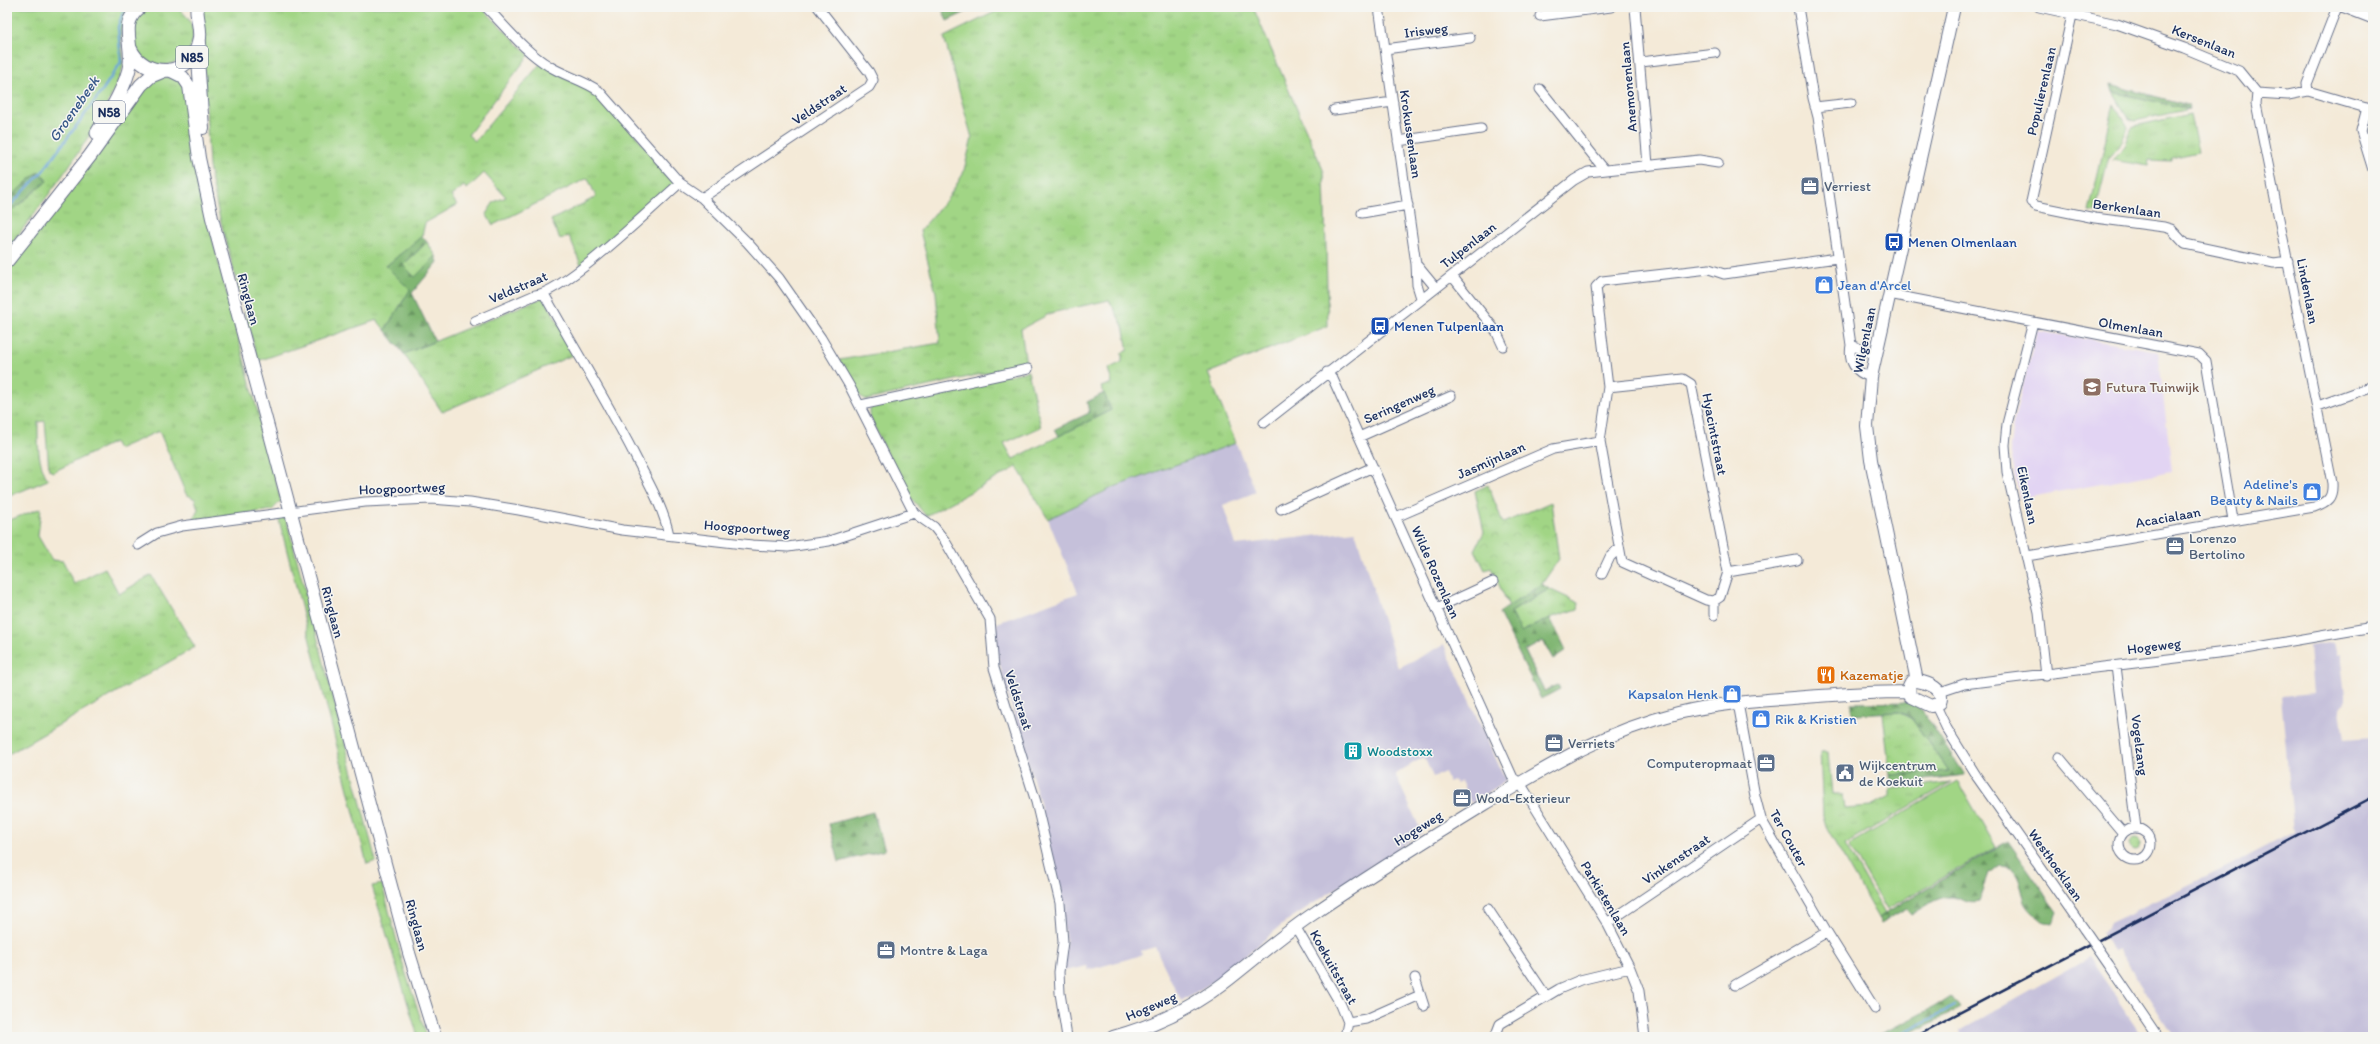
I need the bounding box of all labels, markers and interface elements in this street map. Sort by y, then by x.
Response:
street label: Irisweg [1403,19,1450,42]
street label: Kersenlaan [2169,21,2239,62]
street label: Anemonenlaan [1616,41,1641,133]
street label: Populierenlaan [2023,45,2060,137]
road number: N85 [176,46,208,68]
water label: Groenebeek [45,72,104,145]
street label: Veldstraat [789,80,850,129]
street label: Krokussenlaan [1396,89,1425,179]
road number: N58 [93,101,125,123]
office icon: Verriest [1799,175,1821,197]
place label: Verriest [1824,178,1871,195]
street label: Berkenlaan [2092,195,2163,222]
street label: Tulpenlaan [1437,218,1500,272]
bus stop icon: Menen Olmenlaan [1883,231,1905,253]
place label: Menen Olmenlaan [1908,234,2017,251]
street label: Lindenlaan [2293,257,2322,326]
street label: Veldstraat [486,268,550,307]
street label: Ringlaan [233,271,264,327]
shop icon: Jean d'Arcel [1813,274,1835,296]
place label: Jean d'Arcel [1838,277,1911,294]
street label: Wilgenlaan [1849,305,1880,375]
street label: Olmenlaan [2097,313,2165,342]
bus stop icon: Menen Tulpenlaan [1369,315,1391,337]
place label: Menen Tulpenlaan [1394,318,1504,335]
school or university icon: Futura Tuinwijk [2081,376,2103,398]
place label: Futura Tuinwijk [2106,379,2200,396]
street label: Seringenweg [1361,381,1438,428]
street label: Hyacintstraat [1698,391,1731,477]
street label: Jasmijnlaan [1455,438,1528,483]
street label: Eikenlaan [2013,464,2042,526]
place label: Adeline's Beauty & Nails [2210,476,2298,509]
street label: Hoogpoortweg [358,478,446,499]
shop icon: Adeline's Beauty & Nails [2301,481,2323,503]
street label: Acacialaan [2134,503,2202,532]
street label: Hoogpoortweg [703,516,792,541]
street label: Wilde Rozenlaan [1407,523,1464,621]
place label: Lorenzo Bertolino [2189,530,2245,563]
office icon: Lorenzo Bertolino [2164,535,2186,557]
street label: Ringlaan [317,584,348,640]
street label: Hogeweg [2126,635,2183,658]
restaurant icon: Kazematje [1815,664,1837,686]
place label: Kazematje [1840,667,1904,684]
street label: Veldstraat [1001,668,1036,732]
shop icon: Kapsalon Henk [1721,683,1743,705]
place label: Kapsalon Henk [1628,686,1719,703]
shop icon: Rik & Kristien [1750,708,1772,730]
place label: Rik & Kristien [1775,711,1857,728]
street label: Vogelzang [2127,714,2152,777]
office icon: Verriets [1543,732,1565,754]
place label: Verriets [1568,735,1615,752]
building icon: Woodstoxx [1342,740,1364,762]
place label: Woodstoxx [1367,743,1433,760]
office icon: Computeropmaat [1755,752,1777,774]
place label: Computeropmaat [1647,755,1752,772]
place label: Wijkcentrum de Koekuit [1859,757,1937,790]
public building icon: Wijkcentrum de Koekuit [1834,762,1856,784]
office icon: Wood-Exterieur [1451,787,1473,809]
place label: Wood-Exterieur [1476,790,1571,807]
street label: Hogeweg [1391,806,1446,850]
street label: Ter Couter [1766,806,1812,870]
street label: Westhoeklaan [2024,826,2087,905]
street label: Vinkenstraat [1639,830,1713,888]
street label: Parkietenlaan [1577,858,1634,939]
street label: Ringlaan [401,897,432,953]
street label: Koekuitstraat [1306,927,1361,1008]
office icon: Montre & Laga [875,939,897,961]
place label: Montre & Laga [900,942,988,959]
street label: Hogeweg [1123,988,1180,1025]

